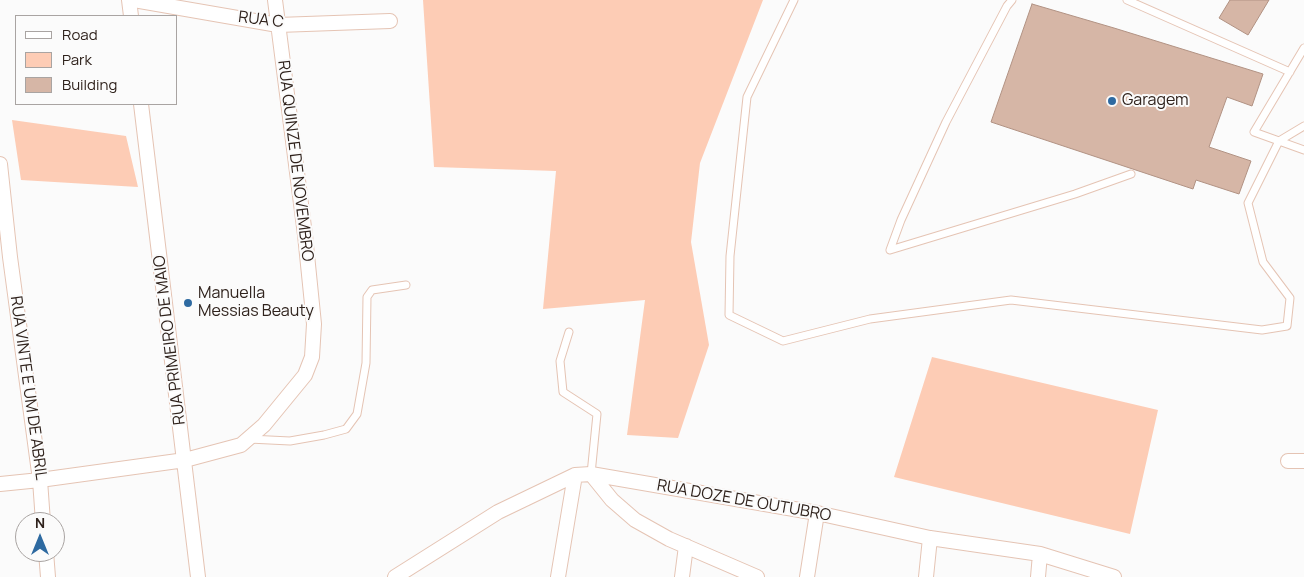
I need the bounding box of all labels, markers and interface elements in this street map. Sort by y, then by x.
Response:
street label: RUA C [237,8,285,32]
legend [15,15,178,105]
text: Road [62,24,98,45]
text: Park [62,49,92,70]
street label: RUA QUINZE DE NOVEMBRO [273,59,317,263]
text: Building [62,74,117,95]
place label: Garagem [1122,91,1189,111]
marker: Garagem [1106,95,1118,107]
street label: RUA PRIMEIRO DE MAIO [150,254,190,426]
place label: Manuella Messias Beauty [198,284,314,322]
street label: RUA VINTE E UM DE ABRIL [6,295,50,481]
marker: Manuella Messias Beauty [182,297,194,309]
street label: RUA DOZE DE OUTUBRO [655,476,833,526]
north arrow [15,512,65,562]
text: N [35,513,45,532]

